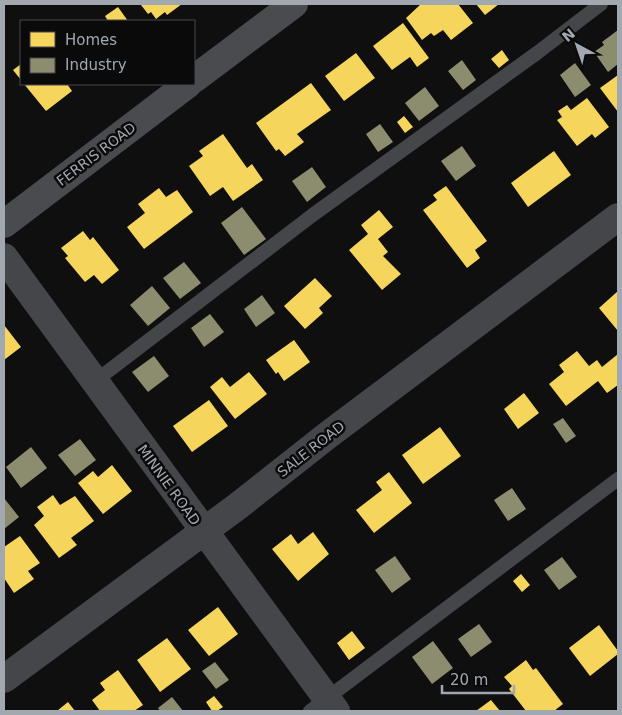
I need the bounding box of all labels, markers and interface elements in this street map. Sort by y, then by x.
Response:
legend [20,20,195,85]
north arrow [552,20,602,70]
text: N [559,25,578,45]
text: Homes [65,31,117,49]
text: Industry [65,56,127,74]
street label: FERRIS ROAD [53,119,139,189]
street label: SALE ROAD [274,418,348,480]
street label: MINNIE ROAD [134,442,204,528]
scale bar [442,662,514,694]
text: 20 m [450,671,488,689]

